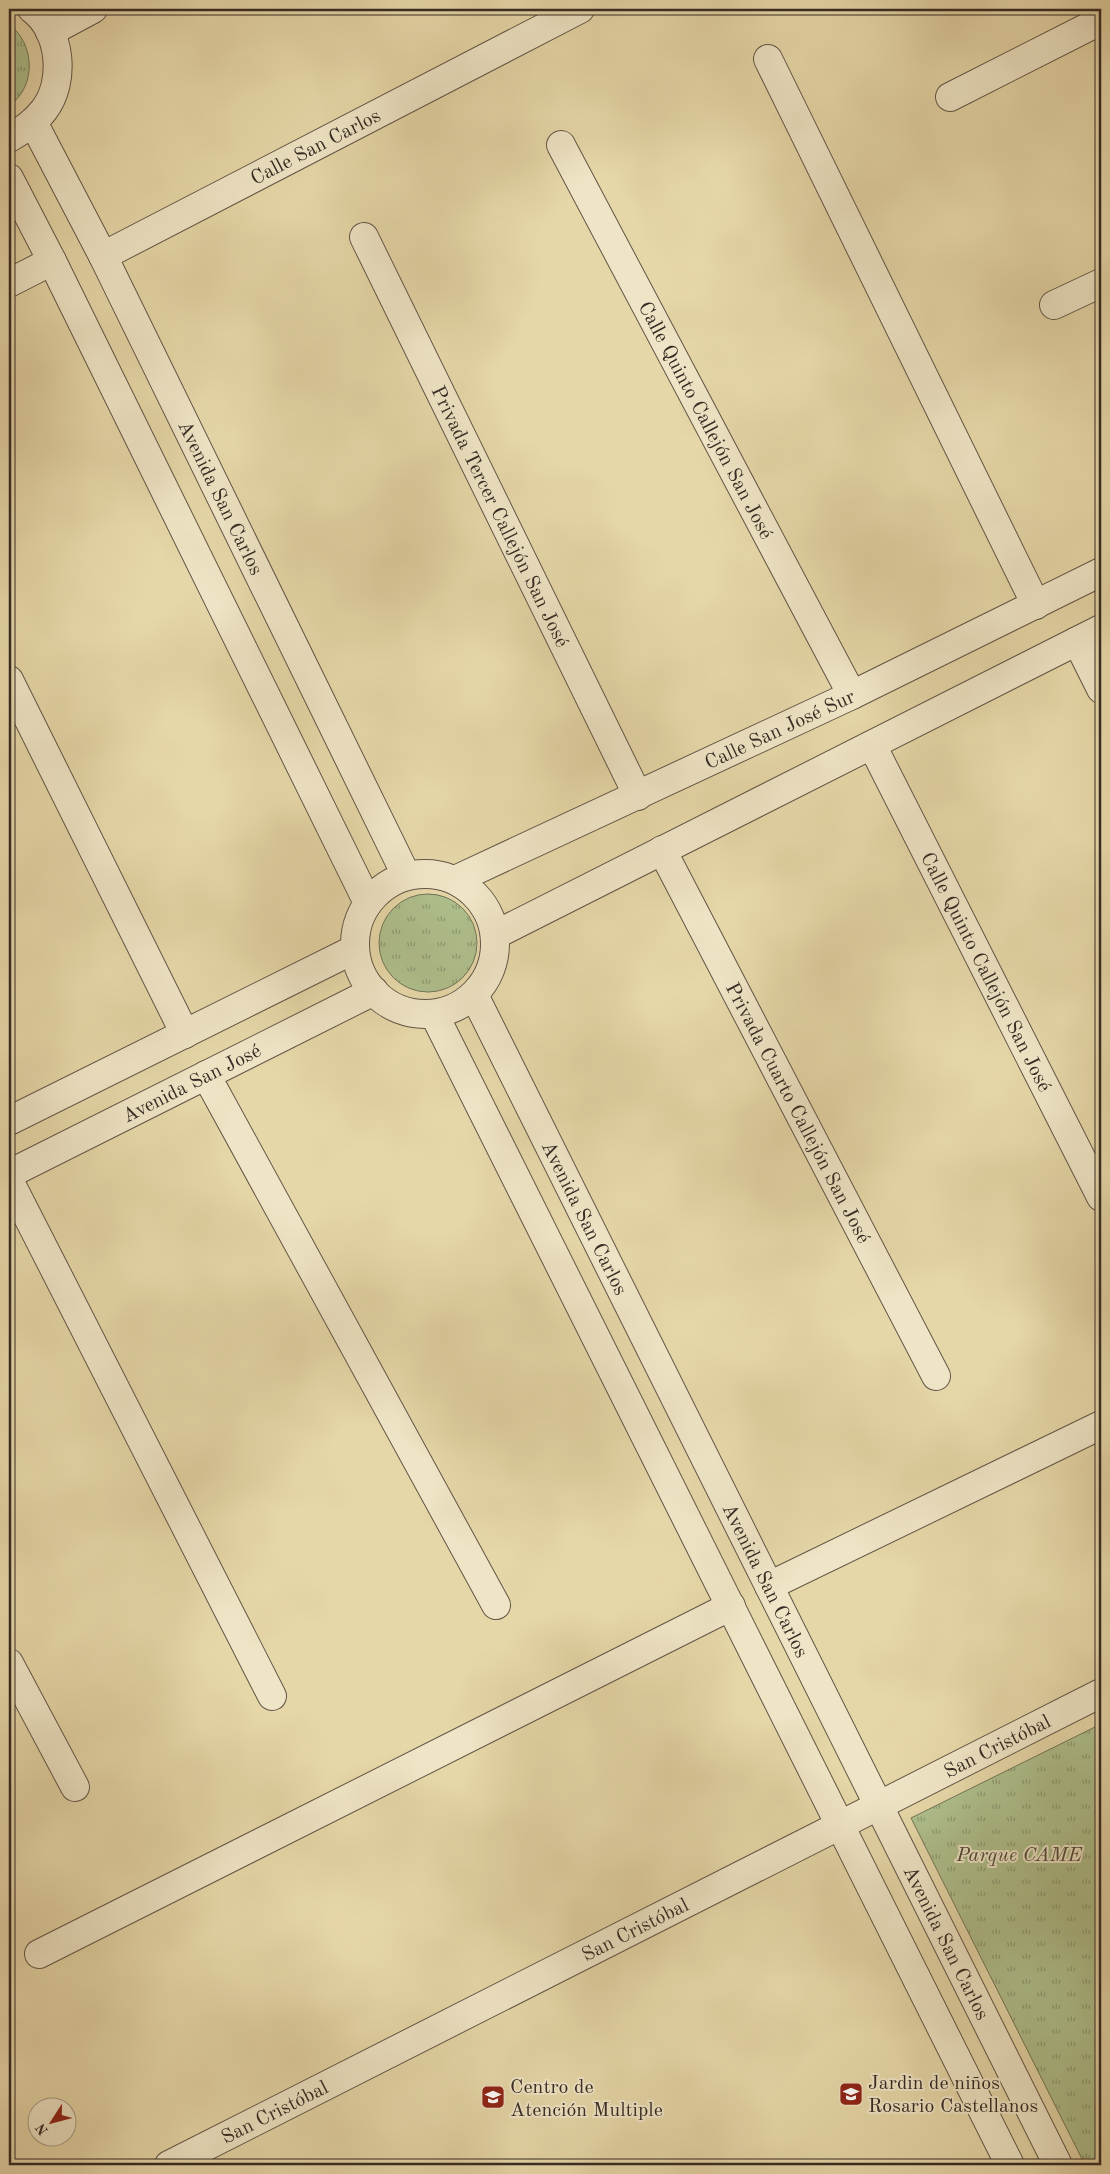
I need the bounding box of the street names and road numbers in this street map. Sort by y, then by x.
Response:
street label: Calle San Carlos [248,106,384,190]
street label: Calle Quinto Callejón San José [634,299,776,543]
street label: Privada Tercer Callejón San José [427,383,572,651]
street label: Avenida San Carlos [173,418,266,579]
street label: Calle San José Sur [702,687,859,774]
street label: Calle Quinto Callejón San José [916,849,1054,1096]
street label: Privada Cuarto Callejón San José [721,980,873,1247]
street label: Avenida San José [120,1041,265,1127]
street label: Avenida San Carlos [537,1138,630,1299]
street label: Avenida San Carlos [718,1501,811,1661]
street label: San Cristóbal [941,1712,1054,1783]
street label: Avenida San Carlos [898,1863,992,2024]
street label: San Cristóbal [579,1896,692,1966]
street label: San Cristóbal [219,2078,332,2149]

